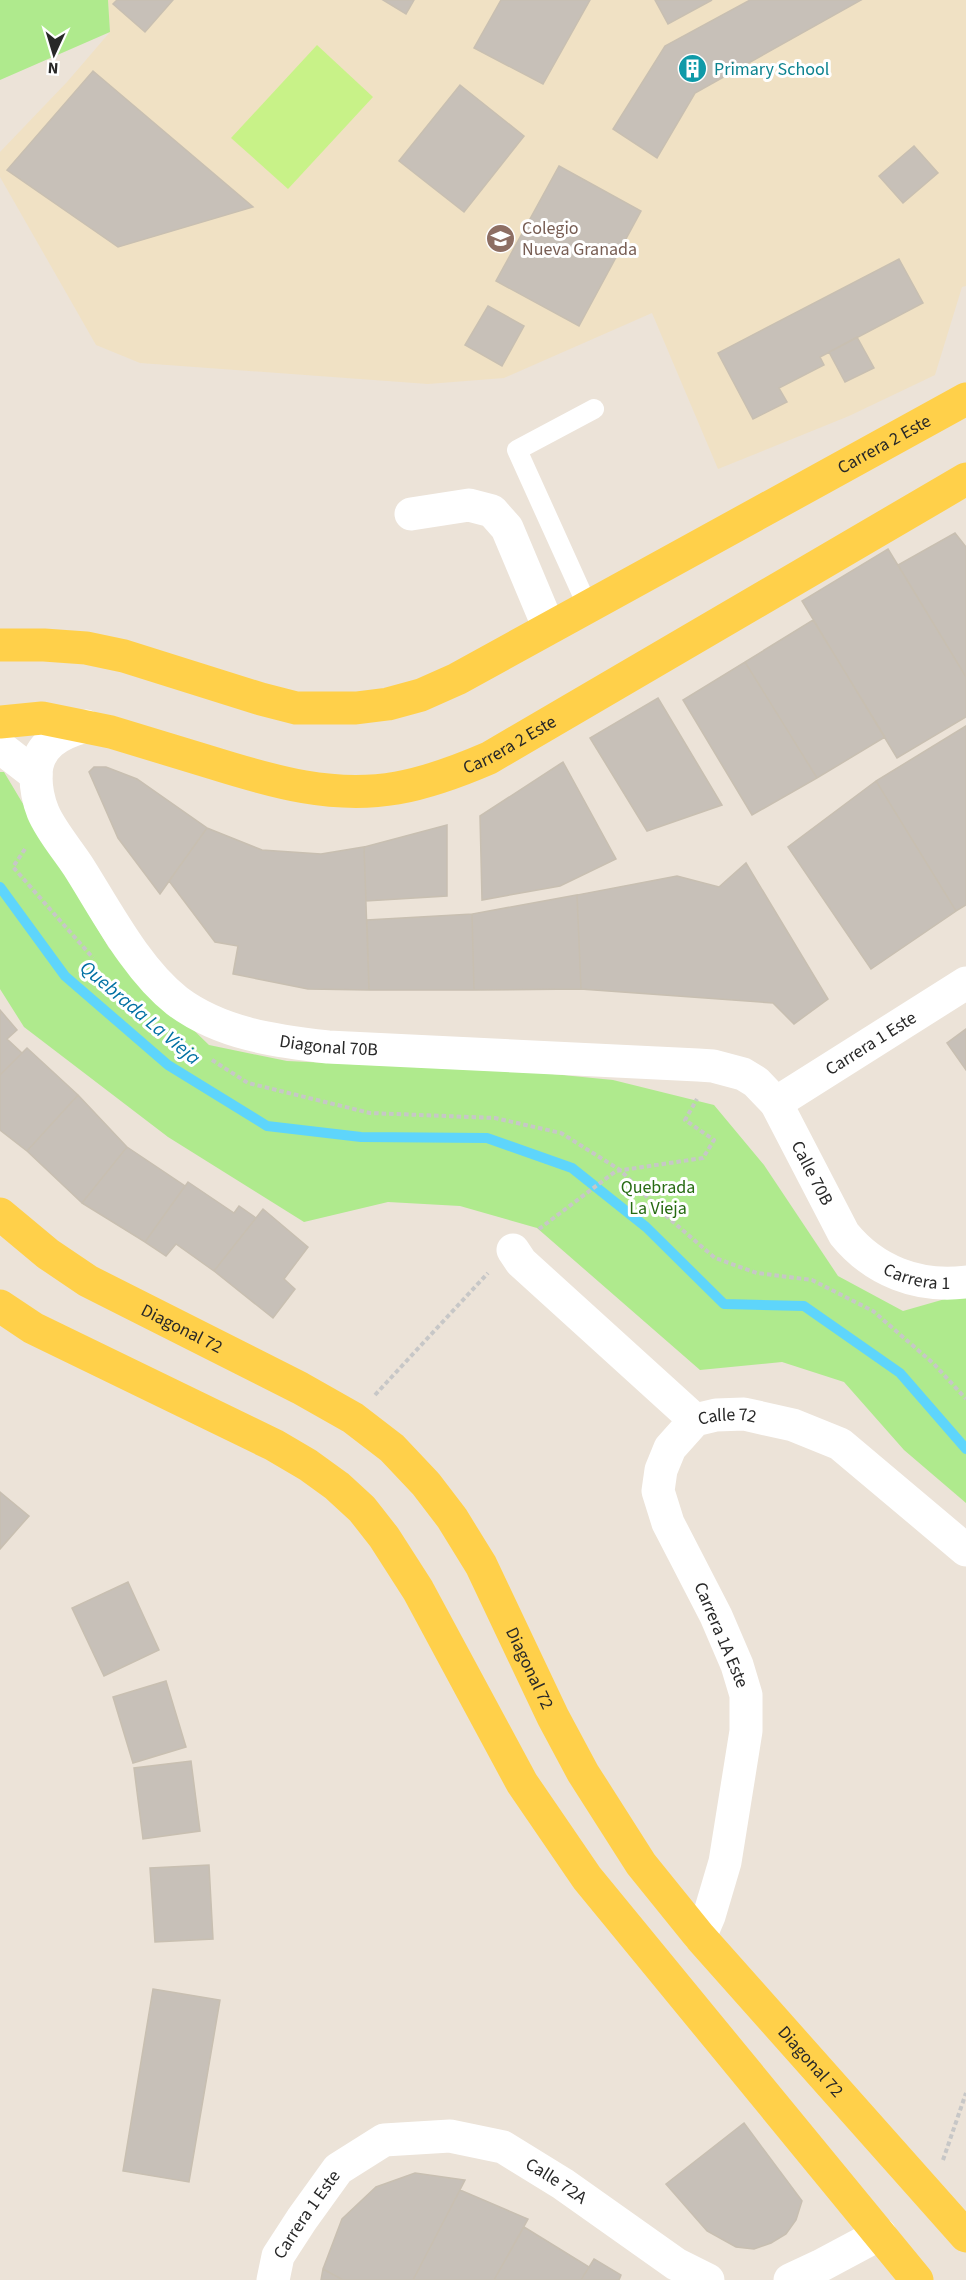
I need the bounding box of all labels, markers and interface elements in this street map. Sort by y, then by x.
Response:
north arrow [24,24,84,84]
building icon: Primary School [677,53,709,85]
text: N [47,57,59,79]
place label: Primary School [714,57,829,82]
place label: Colegio Nueva Granada [522,216,637,262]
school or university icon: Colegio Nueva Granada [485,222,517,254]
street label: Carrera 2 Este [833,408,935,480]
street label: Carrera 2 Este [459,709,561,780]
water label: Quebrada La Vieja [74,954,207,1072]
street label: Carrera 1 Este [820,1005,921,1081]
street label: Diagonal 70B [278,1028,379,1062]
street label: Calle 70B [785,1136,839,1210]
park label: Quebrada La Vieja [621,1175,695,1221]
street label: Carrera 1 [879,1257,950,1296]
street label: Diagonal 72 [137,1297,227,1359]
street label: Calle 72 [695,1401,759,1431]
street label: Carrera 1A Este [687,1578,755,1692]
street label: Diagonal 72 [500,1623,560,1713]
street label: Diagonal 72 [772,2020,849,2103]
street label: Calle 72A [521,2151,592,2210]
street label: Carrera 1 Este [267,2165,346,2264]

